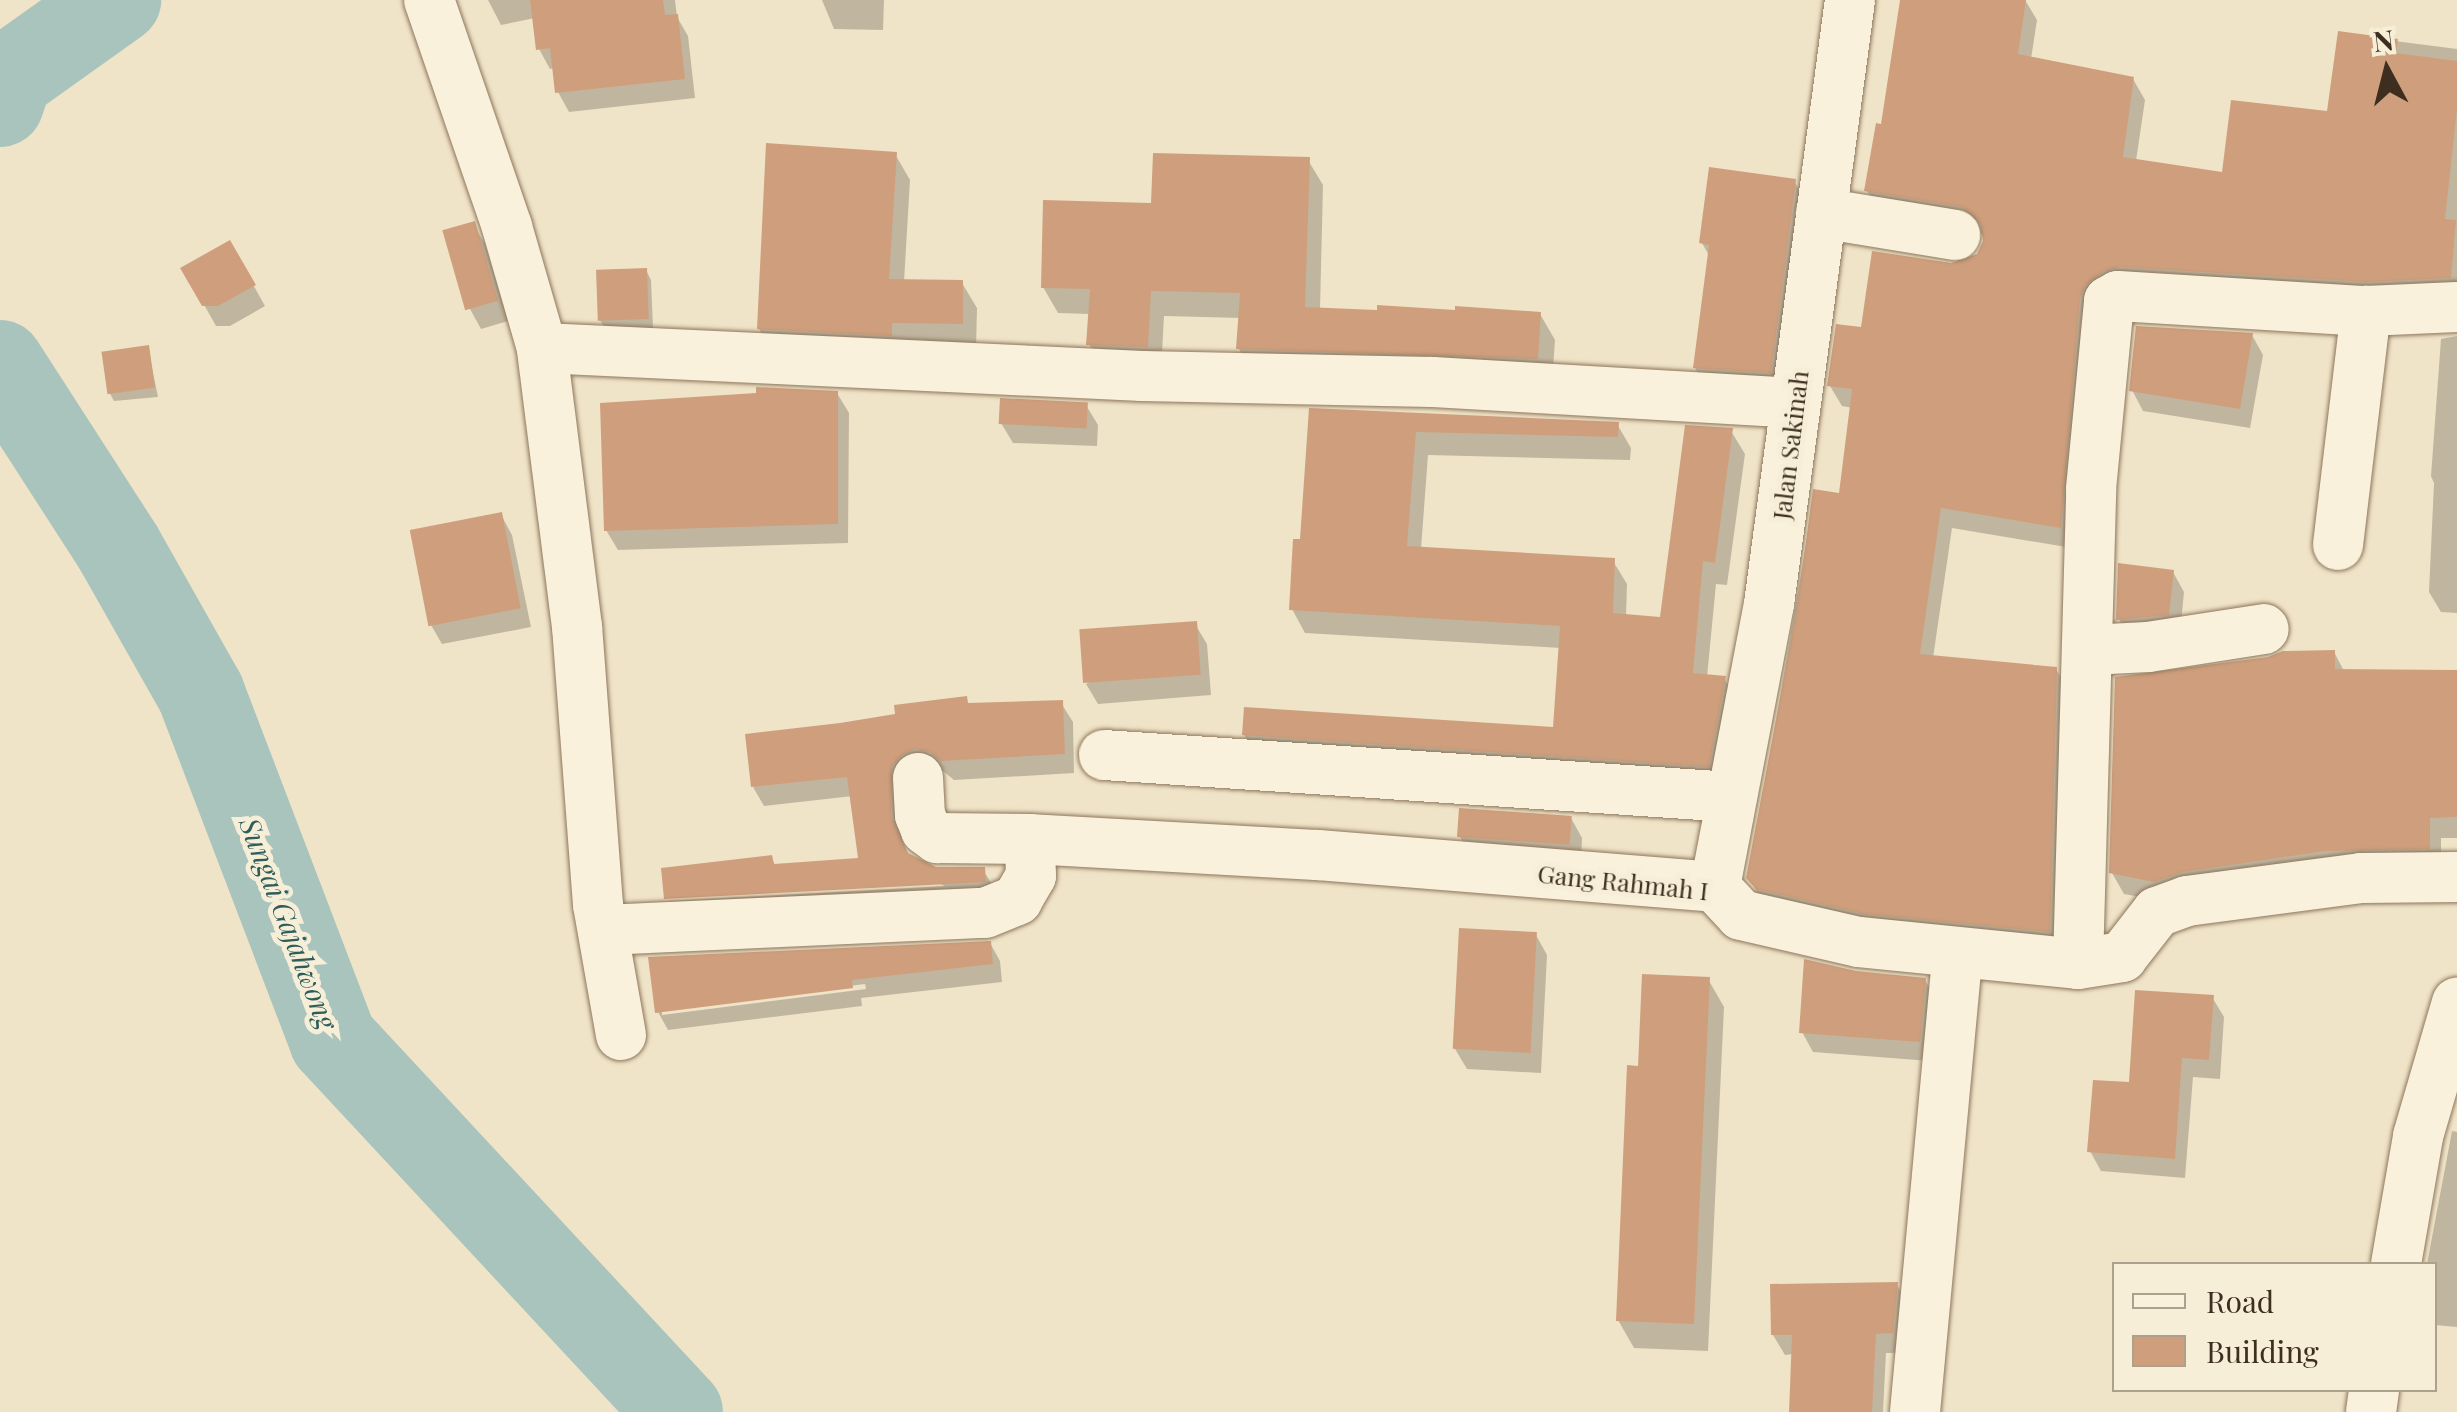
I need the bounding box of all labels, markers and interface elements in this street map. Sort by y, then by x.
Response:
north arrow [2337,20,2437,120]
text: N [2371,20,2396,59]
street label: Jalan Sakinah [1766,369,1814,521]
water label: Sungai Gajahwong [233,813,345,1033]
street label: Gang Rahmah I [1536,858,1710,906]
legend [2112,1262,2437,1392]
text: Road [2206,1281,2274,1321]
text: Building [2206,1331,2319,1371]

